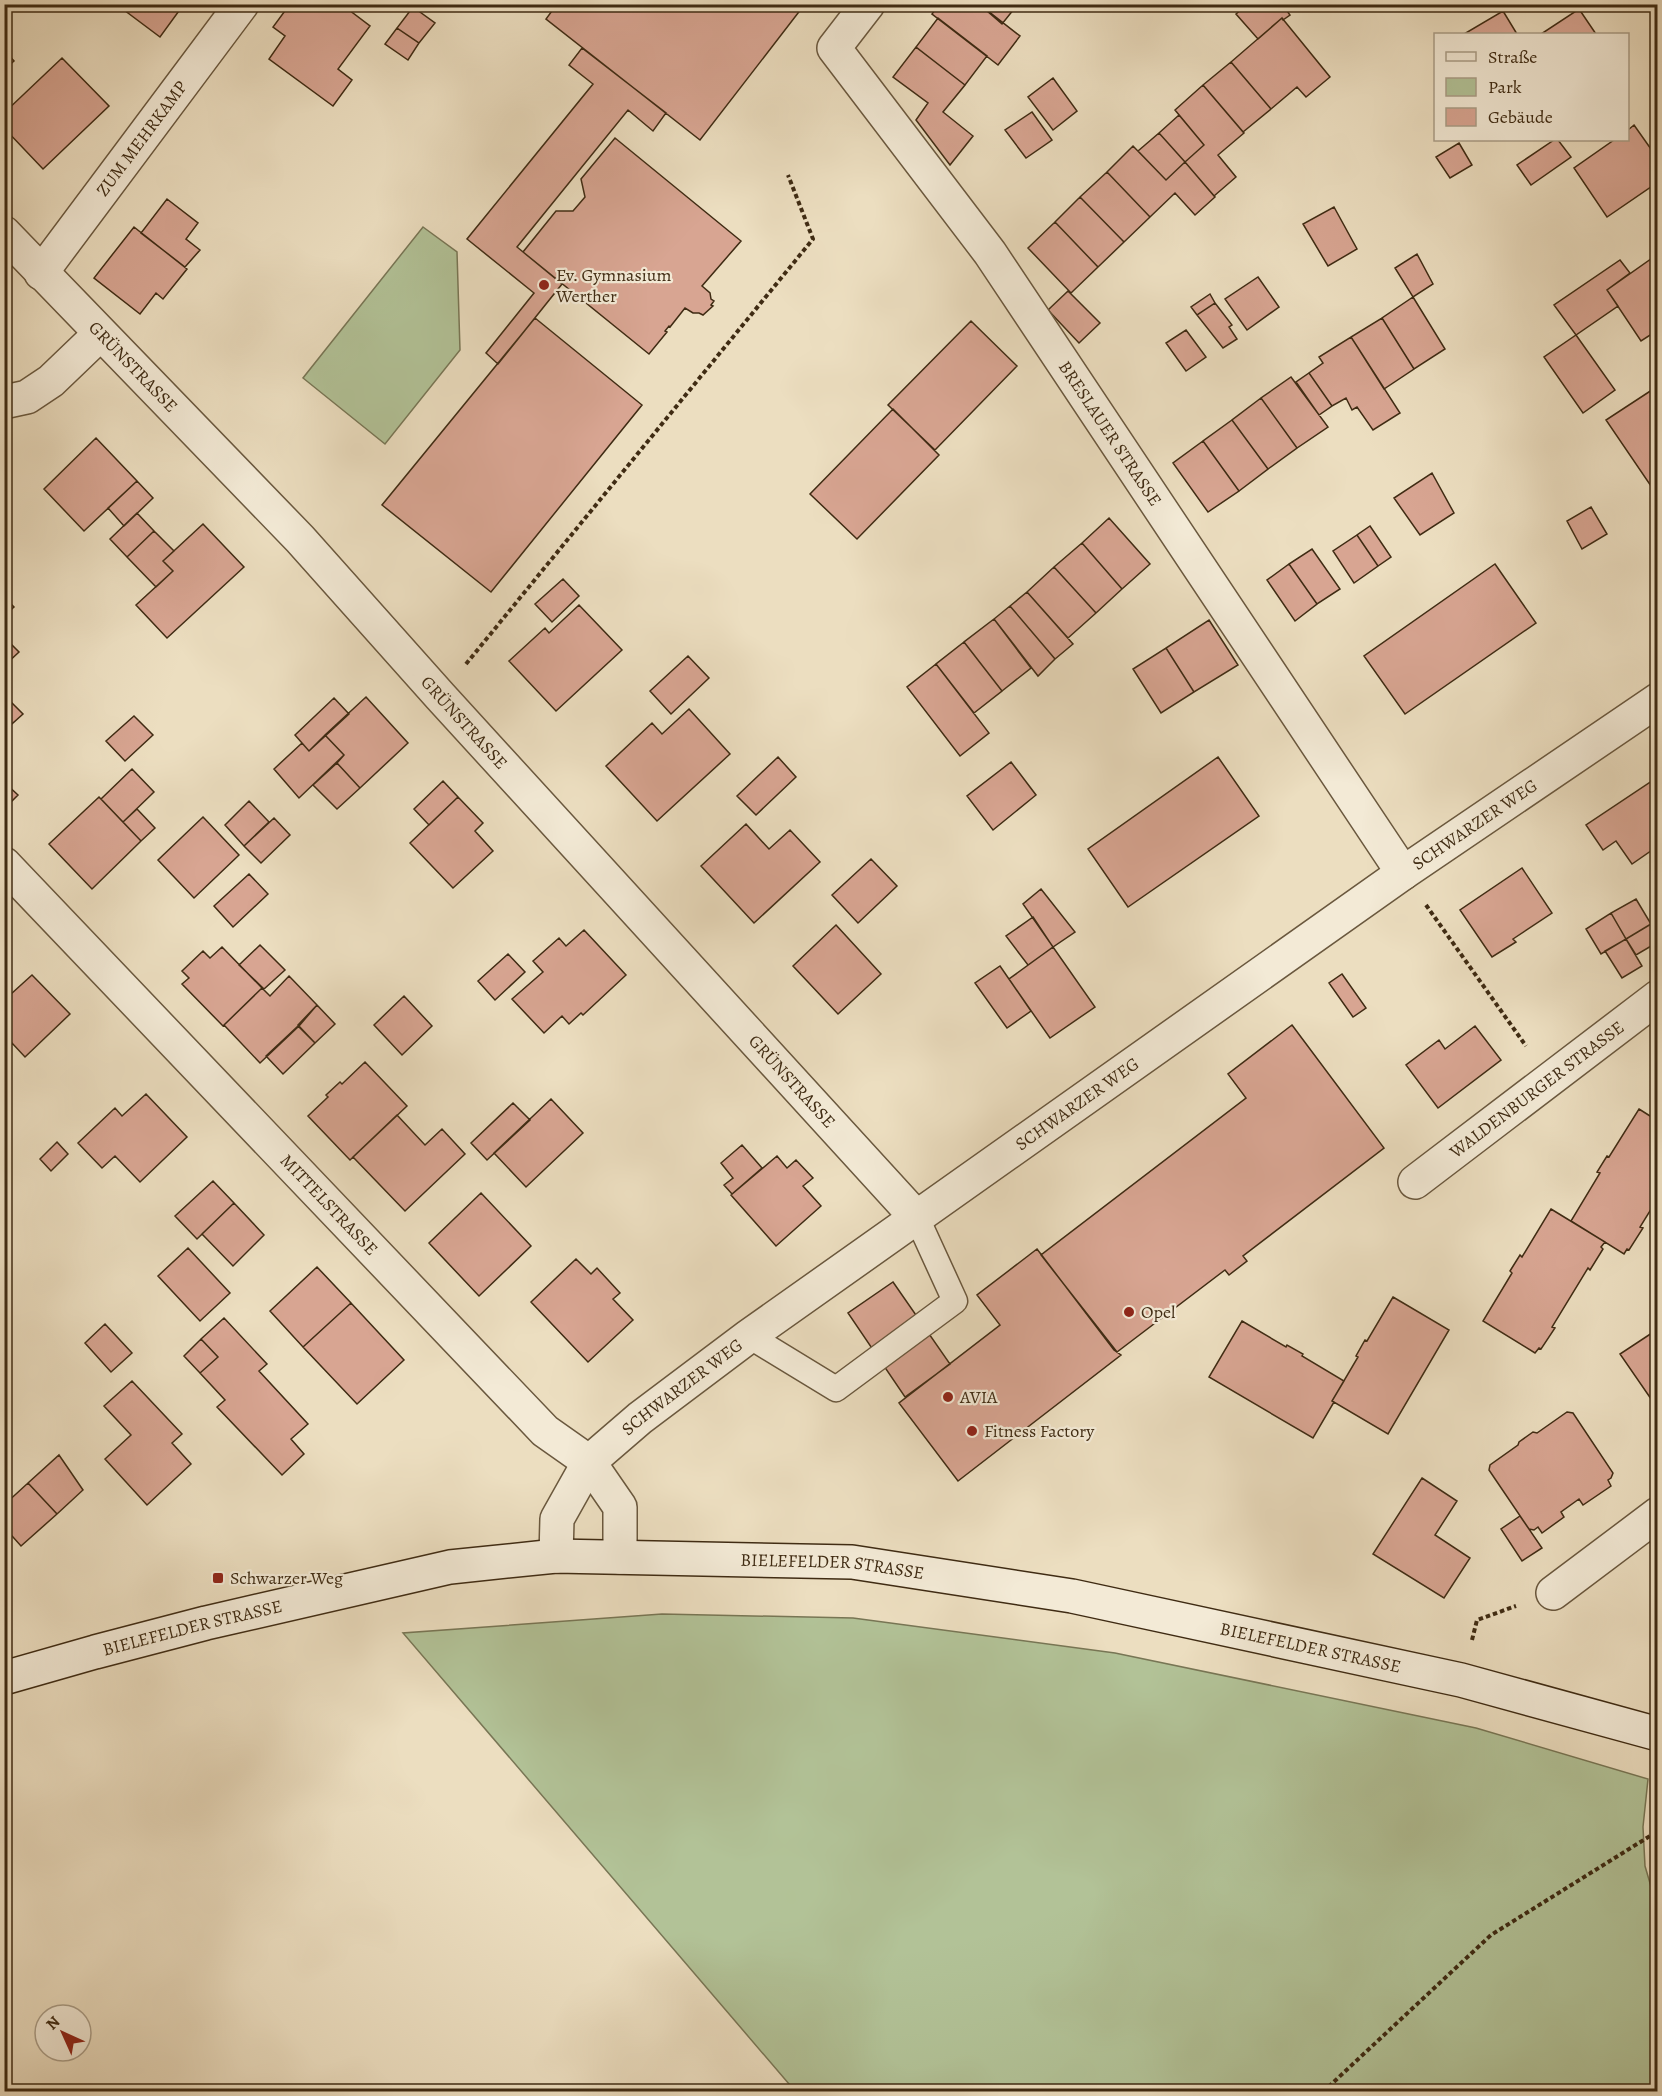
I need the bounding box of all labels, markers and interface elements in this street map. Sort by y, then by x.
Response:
legend [1434,33,1629,141]
text: Straße [1488,45,1537,69]
text: Park [1488,75,1522,99]
street label: ZUM MEHRKAMP [90,76,193,201]
text: Gebäude [1488,105,1553,129]
place label: Ev. Gymnasium Werther [555,263,671,308]
marker: Ev. Gymnasium Werther [537,278,551,292]
street label: GRÜNSTRASSE [83,316,183,418]
street label: BRESLAUER STRASSE [1053,356,1167,511]
street label: GRÜNSTRASSE [416,671,513,774]
street label: SCHWARZER WEG [1407,773,1542,875]
street label: WALDENBURGER STRASSE [1444,1015,1629,1164]
street label: GRÜNSTRASSE [743,1029,841,1133]
street label: SCHWARZER WEG [1010,1052,1144,1156]
street label: MITTELSTRASSE [275,1149,383,1261]
place label: Opel [1141,1300,1176,1324]
marker: Opel [1122,1305,1136,1319]
street label: SCHWARZER WEG [616,1333,748,1441]
place label: AVIA [959,1385,998,1409]
marker: AVIA [941,1390,955,1404]
place label: Fitness Factory [984,1419,1095,1443]
marker: Fitness Factory [965,1424,979,1438]
street label: BIELEFELDER STRASSE [740,1548,926,1585]
place label: Schwarzer Weg [230,1566,343,1590]
marker: Schwarzer Weg [211,1571,225,1585]
street label: BIELEFELDER STRASSE [100,1594,285,1662]
street label: BIELEFELDER STRASSE [1218,1616,1403,1679]
north arrow [33,2003,93,2063]
text: N [41,2011,65,2035]

